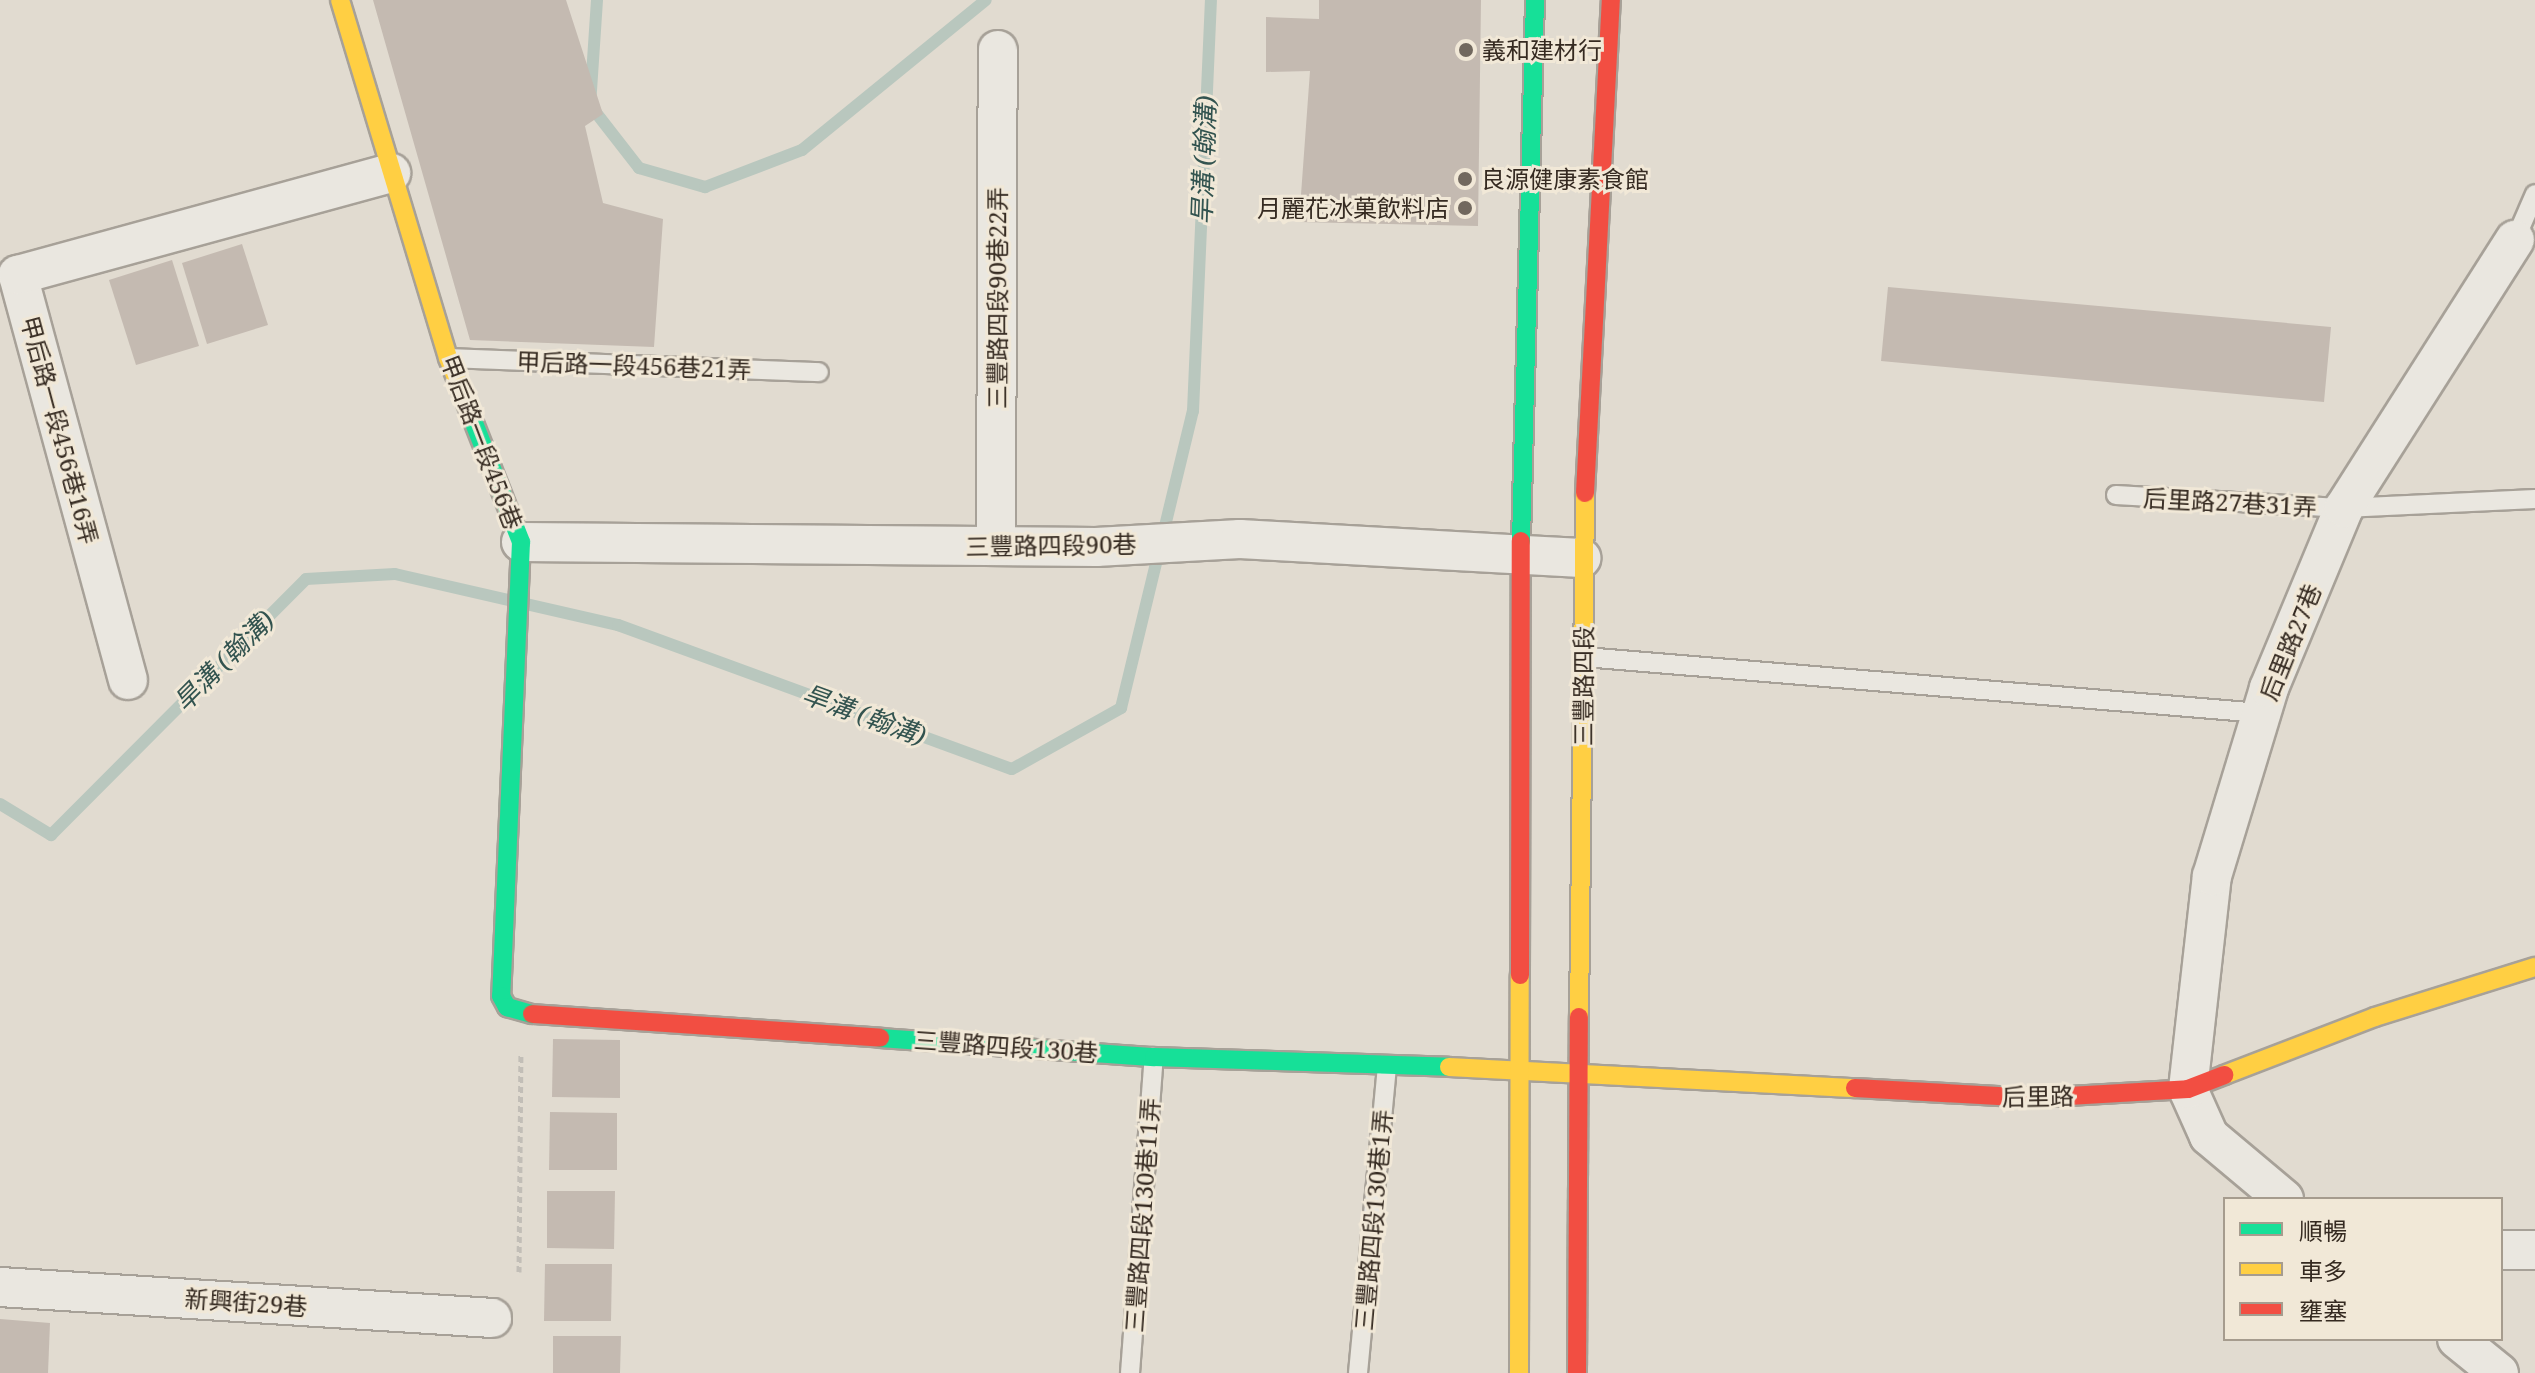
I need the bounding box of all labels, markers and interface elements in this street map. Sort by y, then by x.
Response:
place label: 義和建材行 [1482,36,1602,64]
marker: 義和建材行 [1457,41,1475,59]
water label: 旱溝 (翰溝) [1186,95,1222,225]
place label: 良源健康素食館 [1481,165,1649,193]
marker: 良源健康素食館 [1456,170,1474,188]
street label: 三豐路四段90巷22弄 [983,187,1011,409]
place label: 月麗花冰菓飲料店 [1257,194,1449,222]
marker: 月麗花冰菓飲料店 [1456,199,1474,217]
street label: 甲后路一段456巷16弄 [16,313,104,547]
street label: 甲后路一段456巷21弄 [516,347,752,383]
street label: 甲后路一段456巷 [436,351,528,533]
street label: 后里路27巷31弄 [2143,483,2317,521]
street label: 三豐路四段90巷 [965,529,1137,561]
street label: 后里路27巷 [2254,580,2326,704]
water label: 旱溝 (翰溝) [167,604,281,718]
street label: 三豐路四段 [1569,626,1597,746]
water label: 旱溝 (翰溝) [798,678,930,752]
street label: 三豐路四段130巷 [913,1025,1099,1067]
street label: 后里路 [2002,1081,2074,1111]
street label: 三豐路四段130巷11弄 [1119,1097,1165,1333]
street label: 三豐路四段130巷1弄 [1349,1108,1397,1332]
legend [2223,1197,2503,1341]
text: 順暢 [2299,1214,2347,1247]
text: 車多 [2299,1254,2347,1287]
street label: 新興街29巷 [184,1283,308,1321]
text: 壅塞 [2299,1294,2347,1327]

